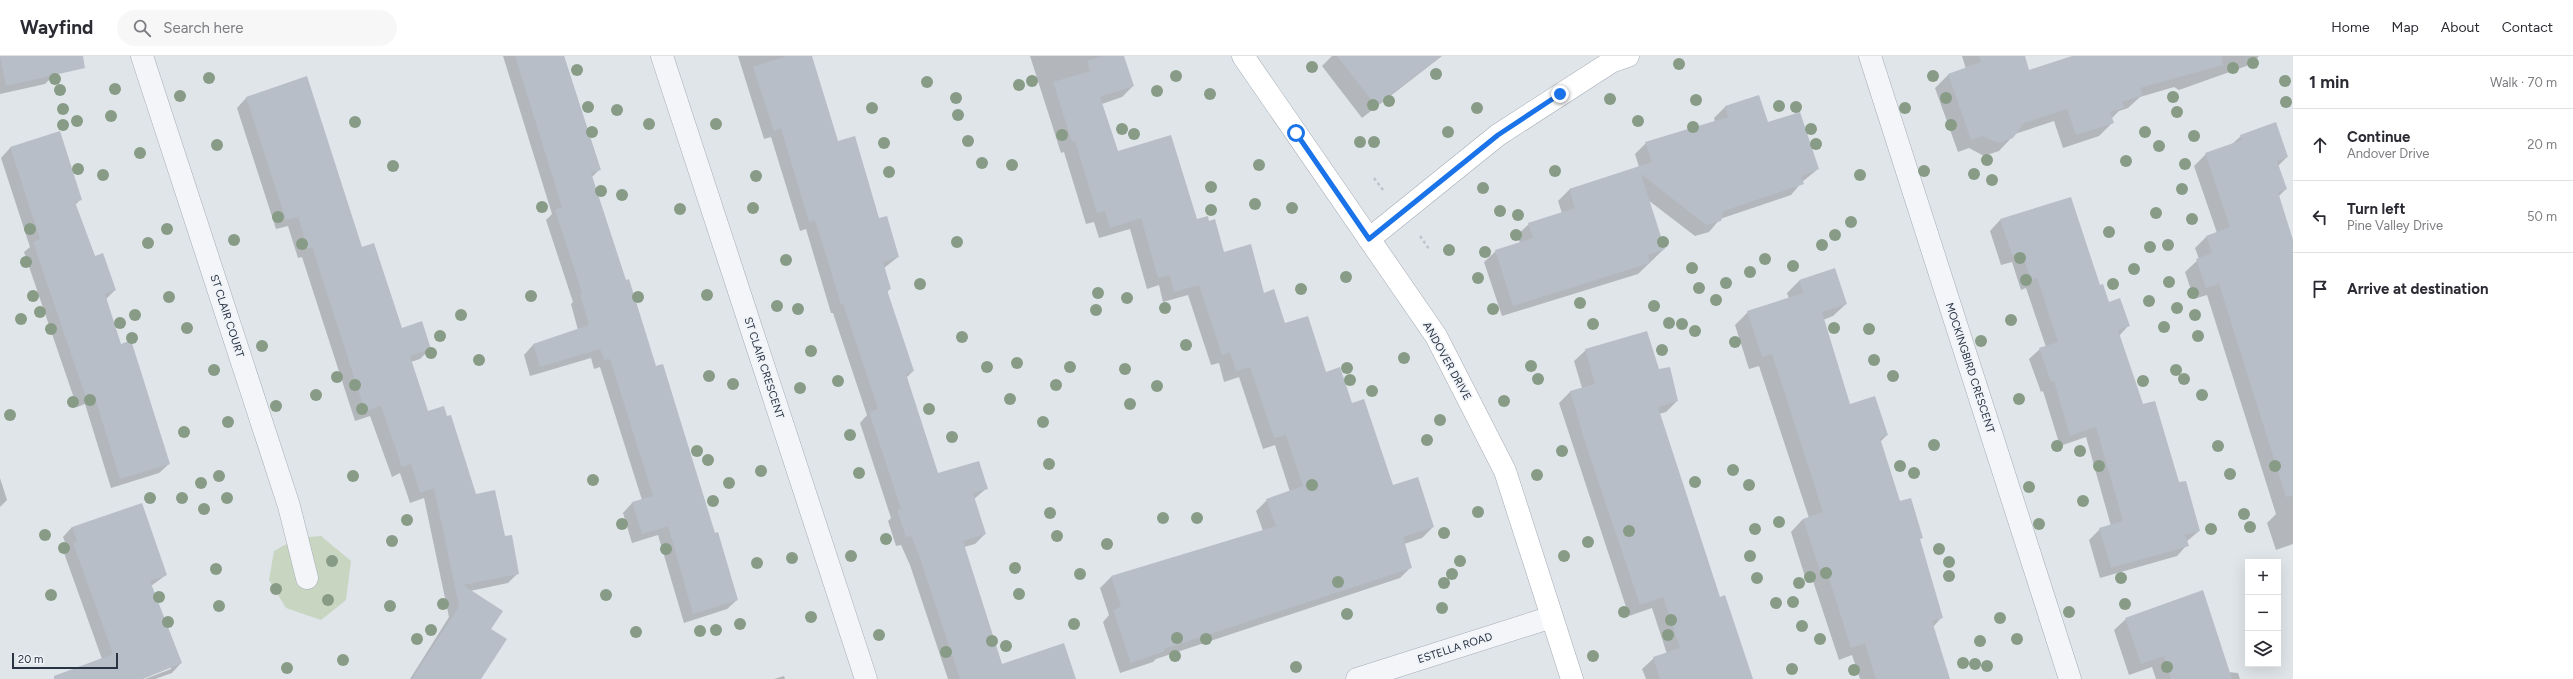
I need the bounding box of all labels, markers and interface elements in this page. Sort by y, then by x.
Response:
search box [117,10,397,46]
text: Wayfind [20,16,93,39]
icon: search [131,17,153,39]
text: Search here [163,19,243,37]
text: Home [2331,19,2370,36]
text: Map [2392,19,2419,36]
text: About [2441,19,2480,36]
text: Contact [2502,19,2553,36]
text: 1 min [2309,72,2349,92]
text: Walk · 70 m [2490,75,2557,90]
route end [1551,85,1569,103]
route start [1287,124,1305,142]
text: Continue [2347,128,2410,146]
icon: ahead [2309,134,2331,156]
text: 20 m [2527,137,2557,152]
text: Andover Drive [2347,146,2429,161]
text: Turn left [2347,200,2405,218]
icon: left [2309,206,2331,228]
text: 50 m [2527,209,2557,224]
text: Pine Valley Drive [2347,218,2443,233]
street label: ST CLAIR COURT [207,273,247,359]
icon: arrive [2309,278,2331,300]
text: Arrive at destination [2347,280,2488,298]
street label: MOCKINGBIRD CRESCENT [1943,301,1997,435]
street label: ST CLAIR CRESCENT [741,315,787,421]
street label: ANDOVER DRIVE [1420,320,1474,402]
map controls [2245,559,2281,667]
button: + [2245,559,2281,595]
button: − [2245,595,2281,631]
street label: ESTELLA ROAD [1416,630,1494,666]
button: layers [2245,631,2281,667]
scale bar [12,651,118,670]
text: 20 m [18,653,43,666]

